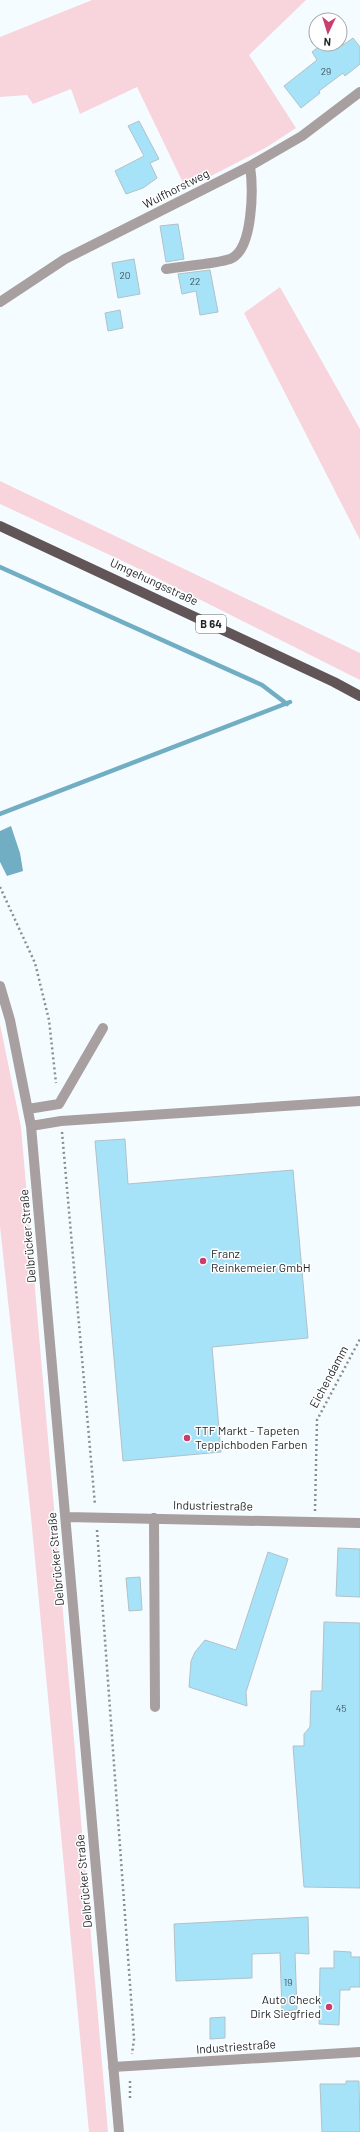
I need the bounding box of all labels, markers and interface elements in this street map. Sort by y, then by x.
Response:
north arrow [308,12,348,52]
text: N [323,36,331,49]
house number: 29 [321,65,331,77]
street label: Wulfhorstweg [140,165,211,211]
house number: 20 [119,269,131,281]
house number: 22 [190,275,200,287]
street label: Umgehungsstraße [108,555,201,608]
road number: B 64 [196,615,226,633]
street label: Delbrücker Straße [16,1189,38,1284]
place label: Franz Reinkemeier GmbH [211,1246,311,1274]
marker: Franz Reinkemeier GmbH [198,1256,208,1266]
street label: Eichendamm [306,1343,350,1410]
place label: TTF Markt - Tapeten Teppichboden Farben [195,1423,307,1451]
marker: TTF Markt - Tapeten Teppichboden Farben [182,1433,192,1443]
street label: Industriestraße [173,1497,253,1513]
street label: Delbrücker Straße [44,1512,66,1607]
house number: 45 [336,1702,346,1714]
street label: Delbrücker Straße [72,1834,94,1929]
house number: 19 [284,1976,292,1988]
place label: Auto Check Dirk Siegfried [250,1992,321,2020]
marker: Auto Check Dirk Siegfried [324,2002,334,2012]
street label: Industriestraße [196,2036,276,2056]

